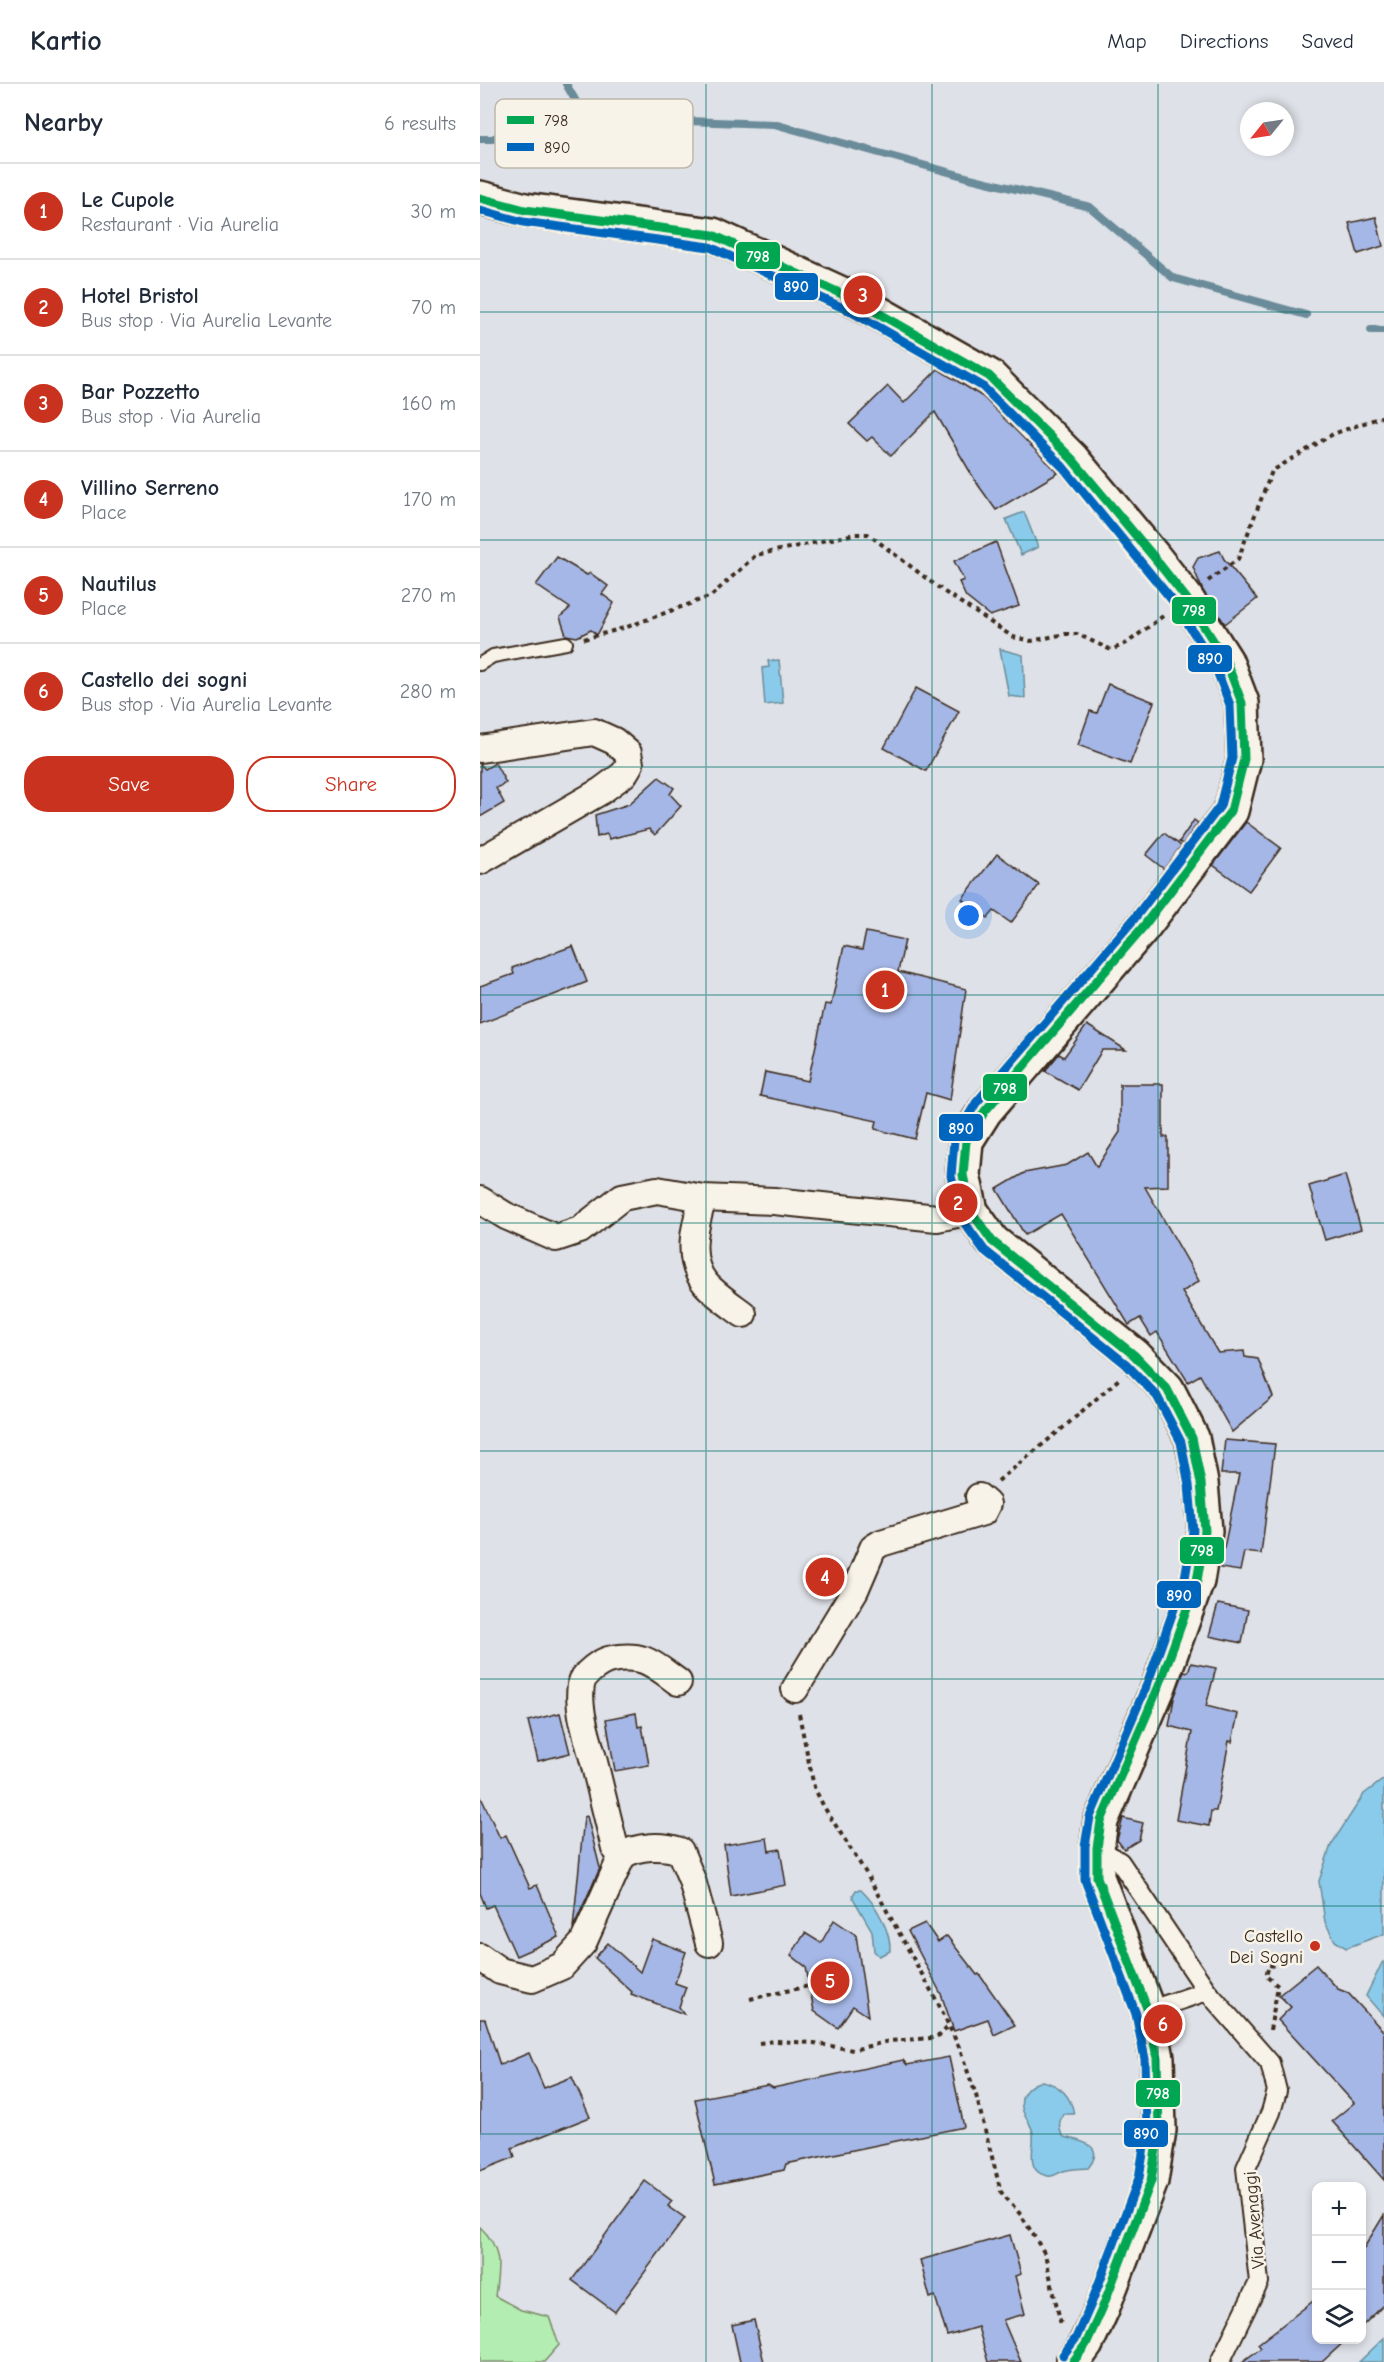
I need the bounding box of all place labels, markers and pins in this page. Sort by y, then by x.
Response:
pin: 3 [844,272,883,318]
pin: 1 [866,968,904,1012]
pin: 2 [938,1180,978,1226]
pin: 4 [806,1554,844,1600]
place label: Castello Dei Sogni [1230,1926,1303,1968]
marker: Castello Dei Sogni [1308,1939,1322,1953]
pin: 5 [810,1958,850,2004]
pin: 6 [1144,2002,1182,2046]

